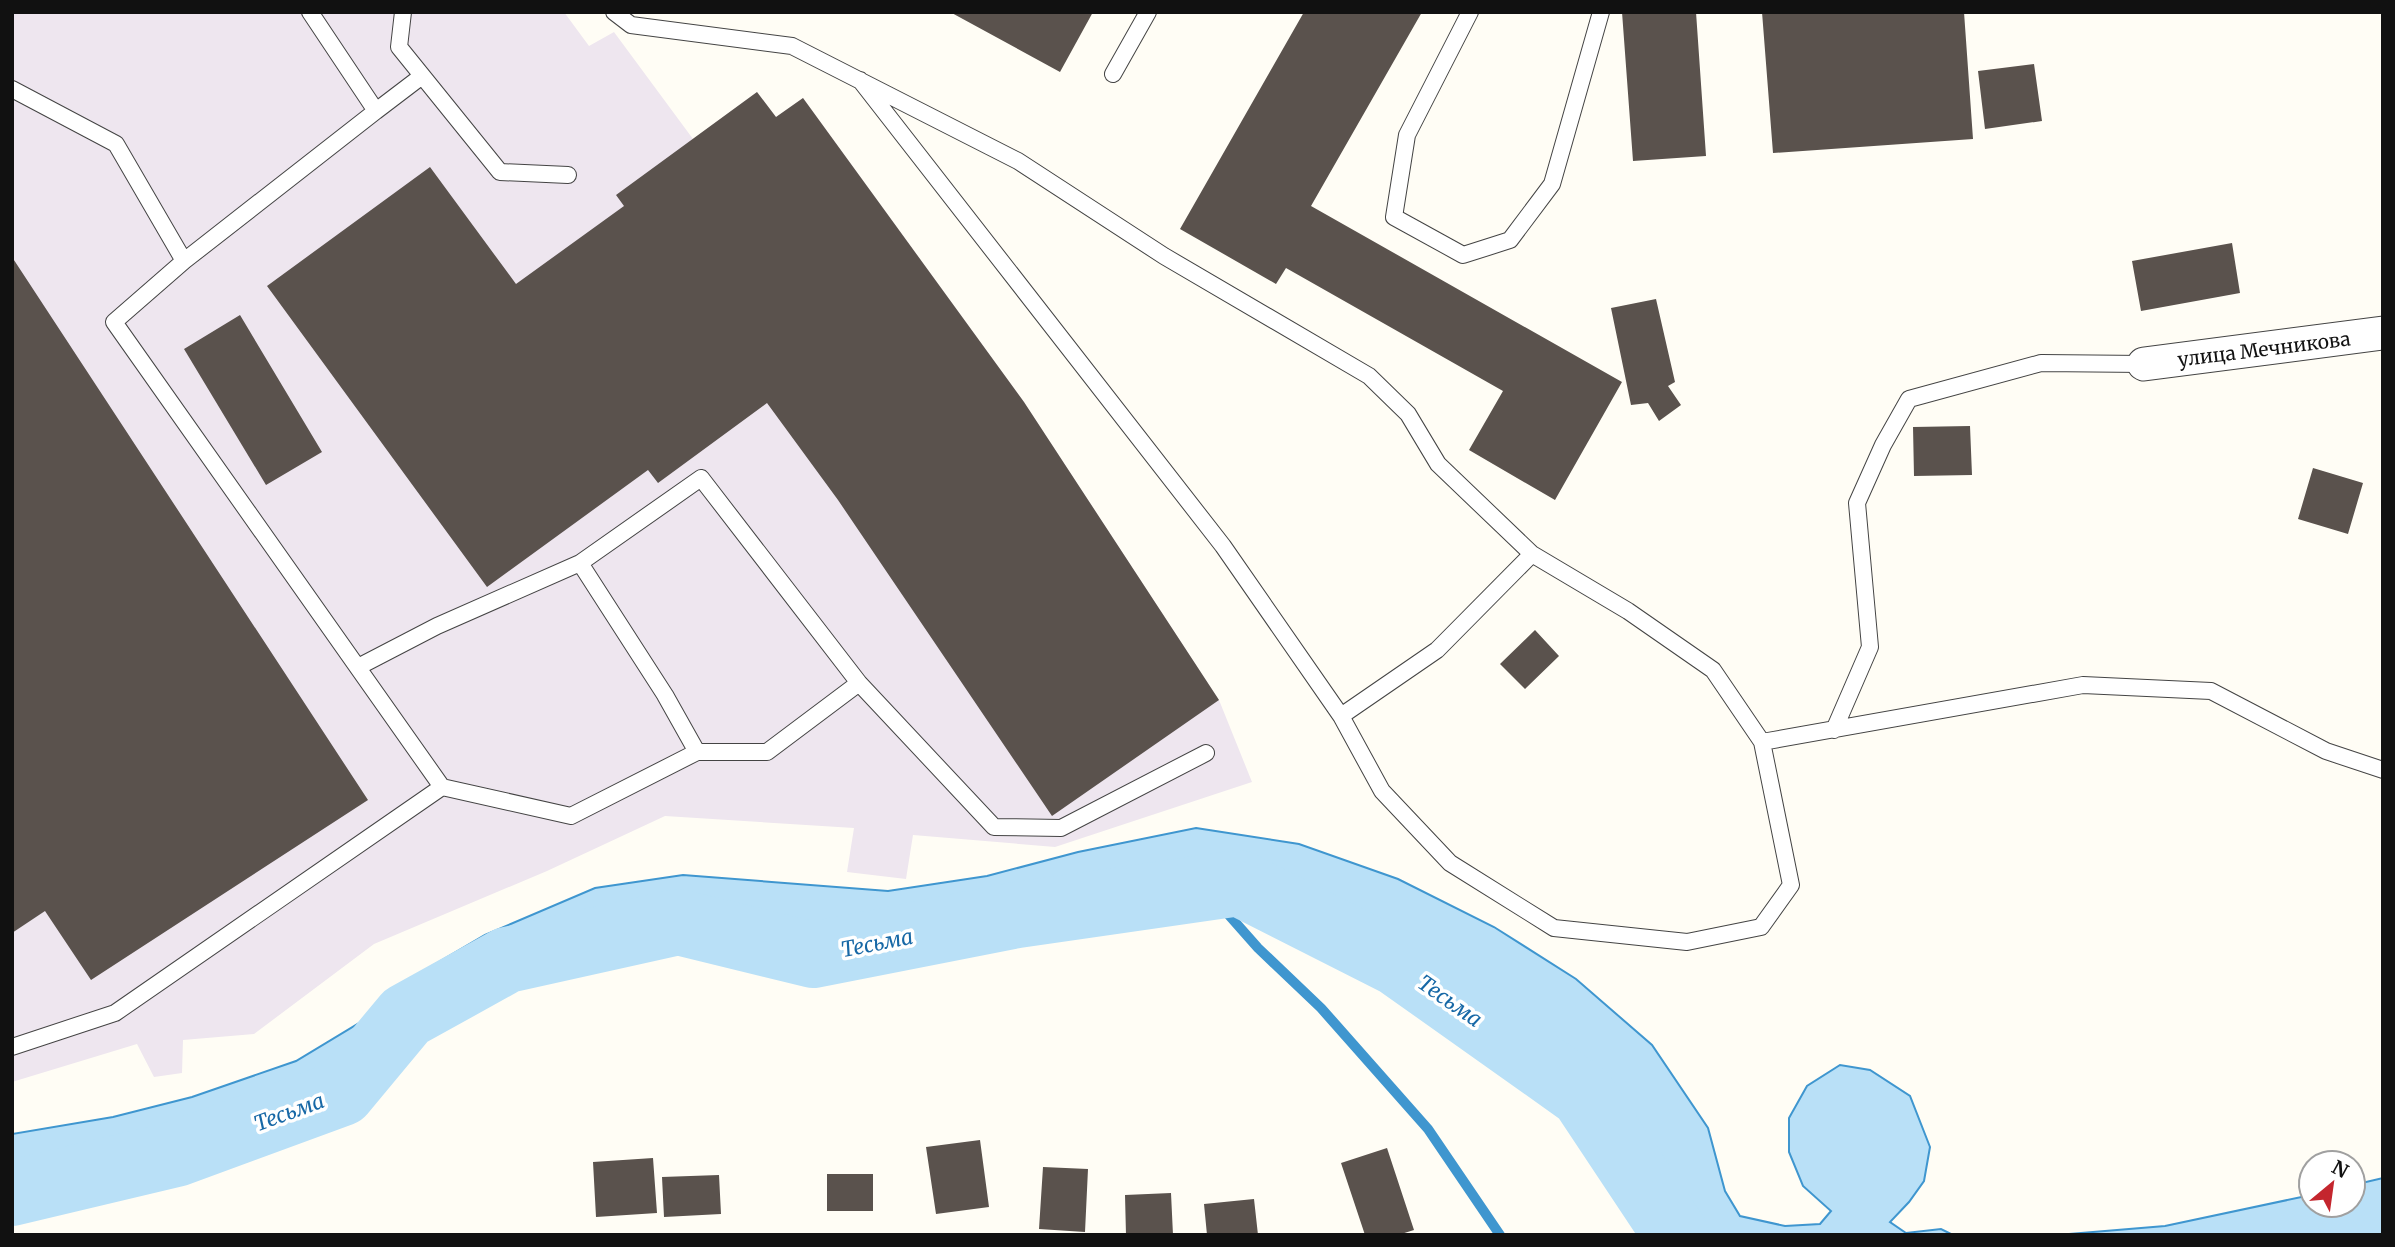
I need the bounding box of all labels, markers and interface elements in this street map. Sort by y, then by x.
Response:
street label: улица Мечникова [2176,326,2352,372]
water label: Тесьма [839,923,915,963]
water label: Тесьма [1412,969,1488,1033]
water label: Тесьма [250,1087,328,1137]
north arrow [2297,1149,2367,1219]
text: N [2328,1155,2353,1183]

